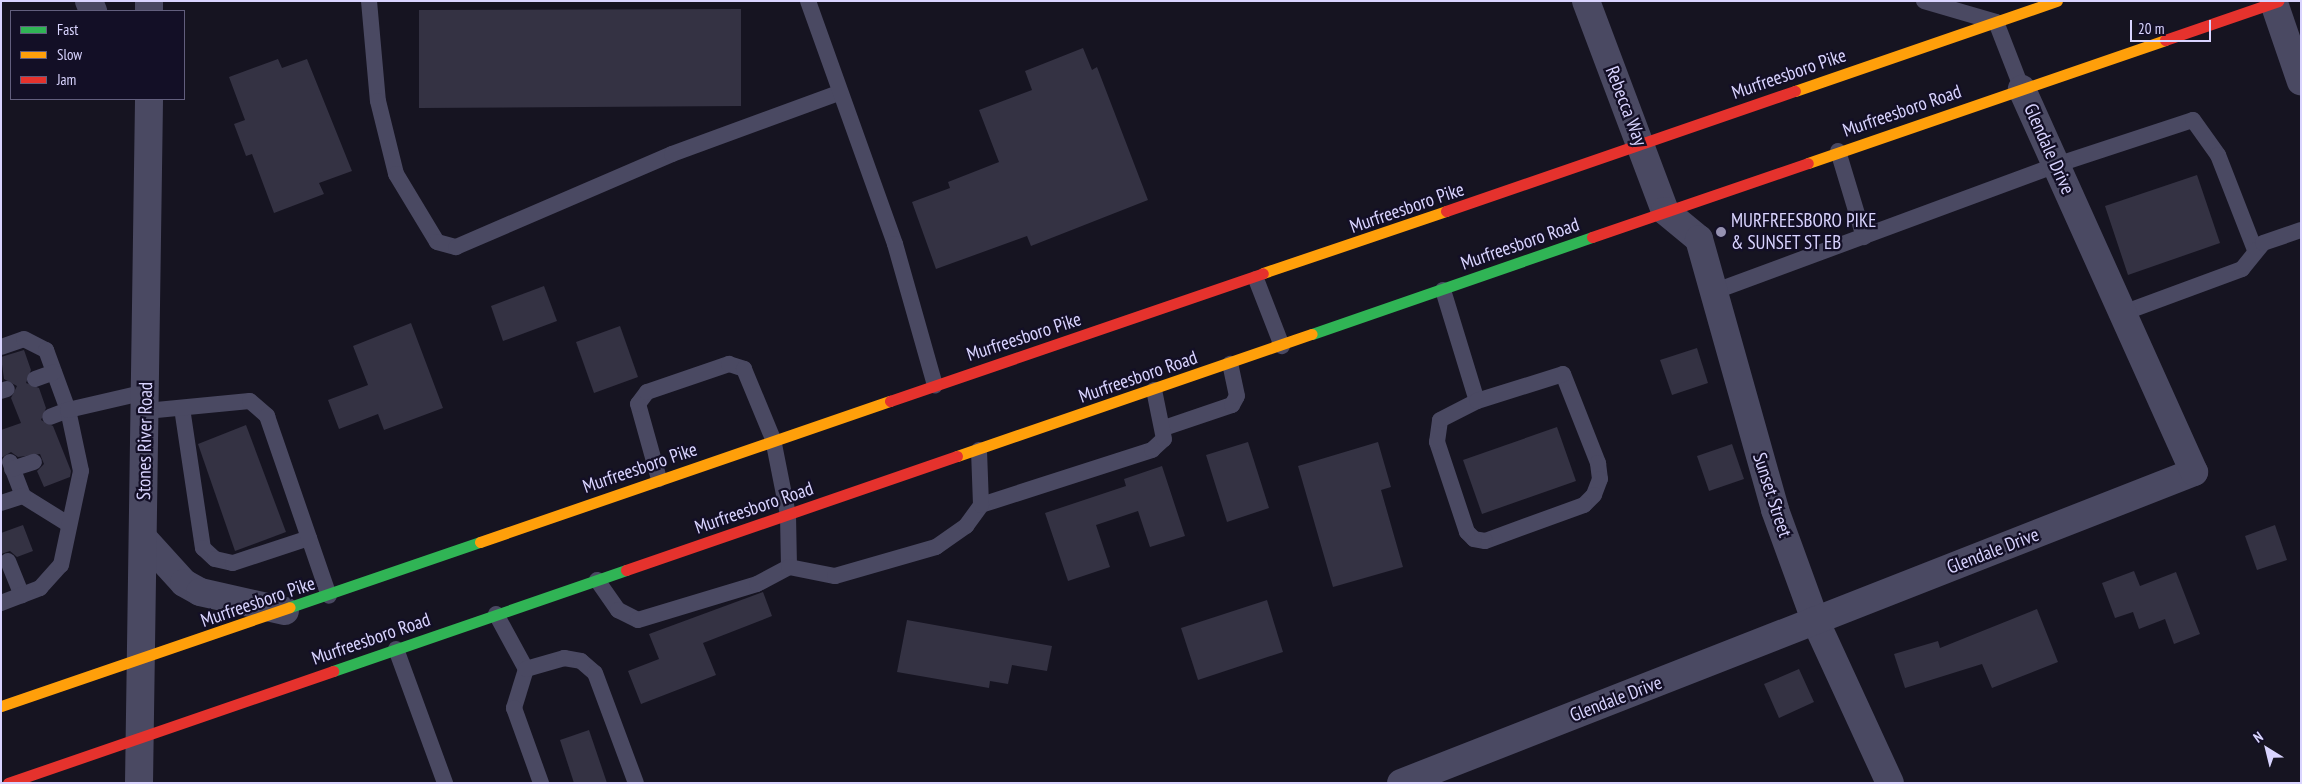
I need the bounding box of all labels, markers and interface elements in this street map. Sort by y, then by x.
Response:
legend [10,10,185,100]
scale bar [2132,10,2213,42]
text: 20 m [2138,19,2164,38]
text: Fast [57,20,78,39]
street label: Murfreesboro Pike [1729,44,1849,104]
text: Slow [57,45,82,64]
street label: Rebecca Way [1600,63,1652,149]
text: Jam [57,70,76,89]
street label: Murfreesboro Road [1840,80,1964,142]
street label: Glendale Drive [2019,100,2079,198]
street label: Murfreesboro Pike [1347,178,1467,238]
place label: MURFREESBORO PIKE & SUNSET ST EB [1731,210,1876,254]
street label: Murfreesboro Road [1458,213,1582,275]
marker: MURFREESBORO PIKE & SUNSET ST EB [1715,226,1727,238]
street label: Murfreesboro Pike [964,308,1084,366]
street label: Murfreesboro Road [1076,346,1200,408]
street label: Stones River Road [133,382,157,500]
street label: Murfreesboro Pike [580,438,700,498]
street label: Sunset Street [1748,450,1796,540]
street label: Murfreesboro Road [692,477,816,539]
street label: Glendale Drive [1944,523,2042,579]
street label: Murfreesboro Pike [198,572,318,632]
street label: Murfreesboro Road [309,608,433,670]
street label: Glendale Drive [1567,671,1665,727]
north arrow [2242,724,2292,774]
text: N [2250,727,2267,746]

